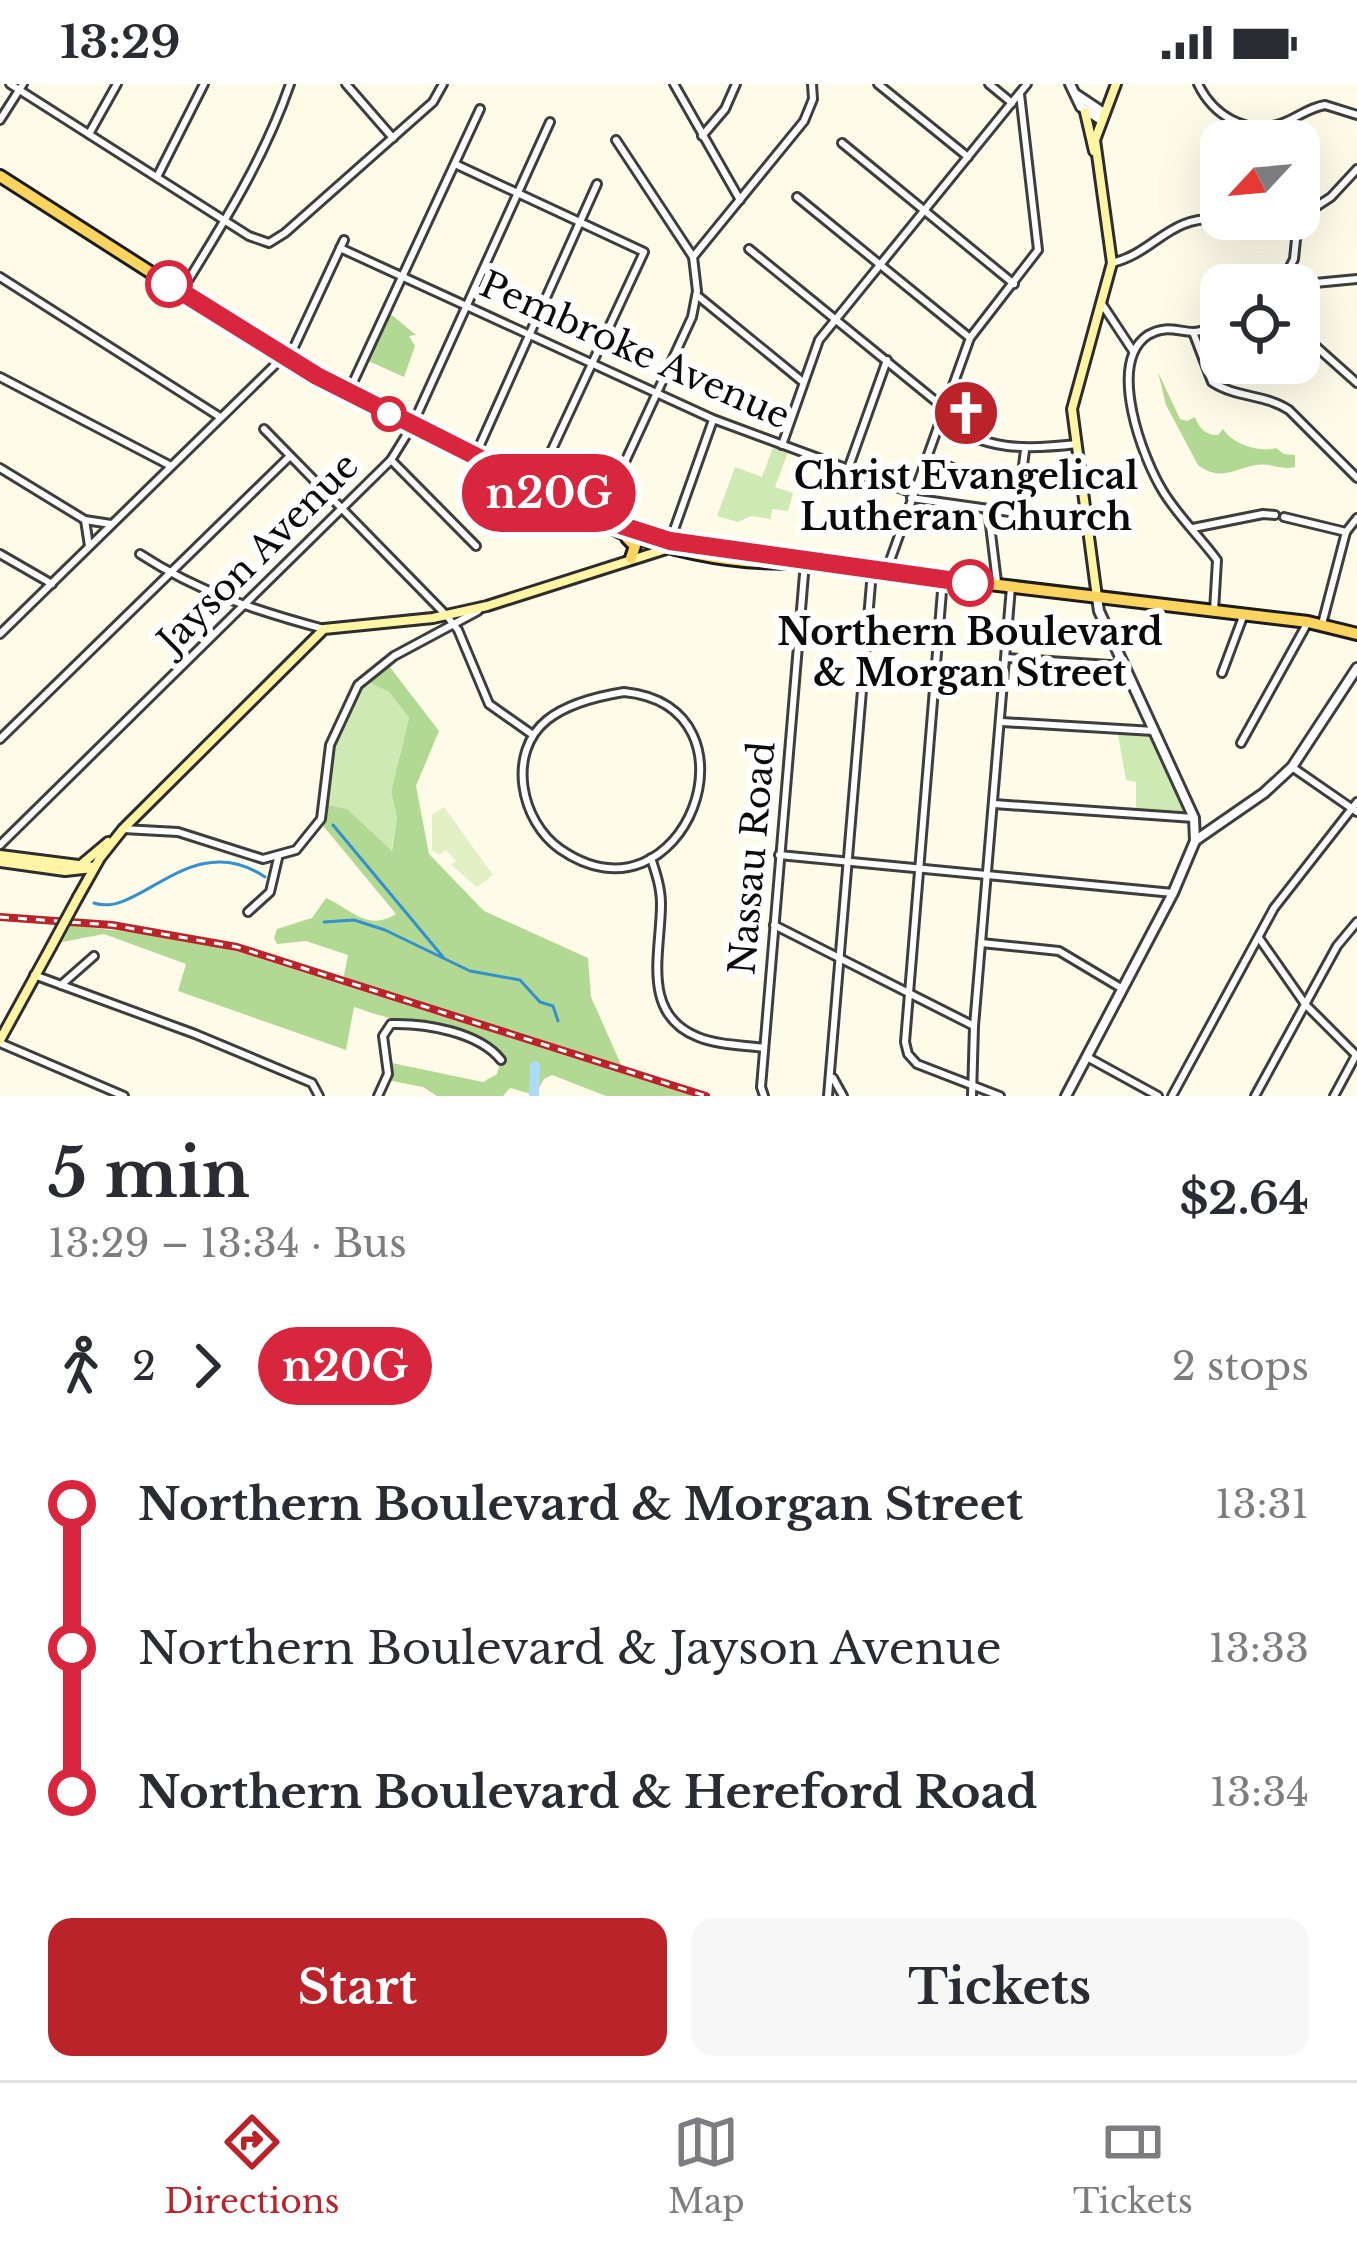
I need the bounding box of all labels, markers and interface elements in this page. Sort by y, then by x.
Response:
text: 13:29 [60,14,181,70]
north arrow [1200,120,1320,240]
map controls [1200,120,1320,384]
street label: Pembroke Avenue [473,261,797,439]
unlabelled marker [147,262,191,306]
button: locate [1200,264,1320,384]
church icon: Christ Evangelical Lutheran Church [931,378,1001,448]
unlabelled marker [373,398,405,430]
street label: Jayson Avenue [145,443,368,666]
line badge: n20G [465,454,633,532]
place label: Christ Evangelical Lutheran Church [794,454,1138,540]
text: n20G [486,467,612,519]
marker: Northern Boulevard & Morgan Street [948,561,992,605]
place label: Northern Boulevard & Morgan Street [777,610,1163,696]
street label: Nassau Road [719,739,785,977]
text: 5 min [48,1133,250,1215]
text: $2.64 [1179,1170,1309,1226]
text: 13:29 – 13:34 · Bus [48,1219,407,1268]
icon: walk [48,1333,114,1399]
icon: forward [174,1333,240,1399]
text: n20G [282,1340,408,1392]
text: 2 [132,1342,156,1391]
text: 2 stops [1172,1342,1309,1391]
text: Northern Boulevard & Morgan Street [138,1476,1023,1532]
text: 13:31 [1215,1480,1309,1529]
text: Northern Boulevard & Jayson Avenue [138,1620,1001,1676]
text: 13:33 [1208,1624,1309,1673]
text: Northern Boulevard & Hereford Road [138,1764,1038,1820]
text: 13:34 [1210,1768,1309,1817]
button: Start [48,1918,667,2056]
button: Tickets [691,1918,1309,2056]
tab: Directions [164,2109,340,2222]
tab: Map [668,2109,745,2222]
tab: Tickets [1073,2109,1193,2222]

